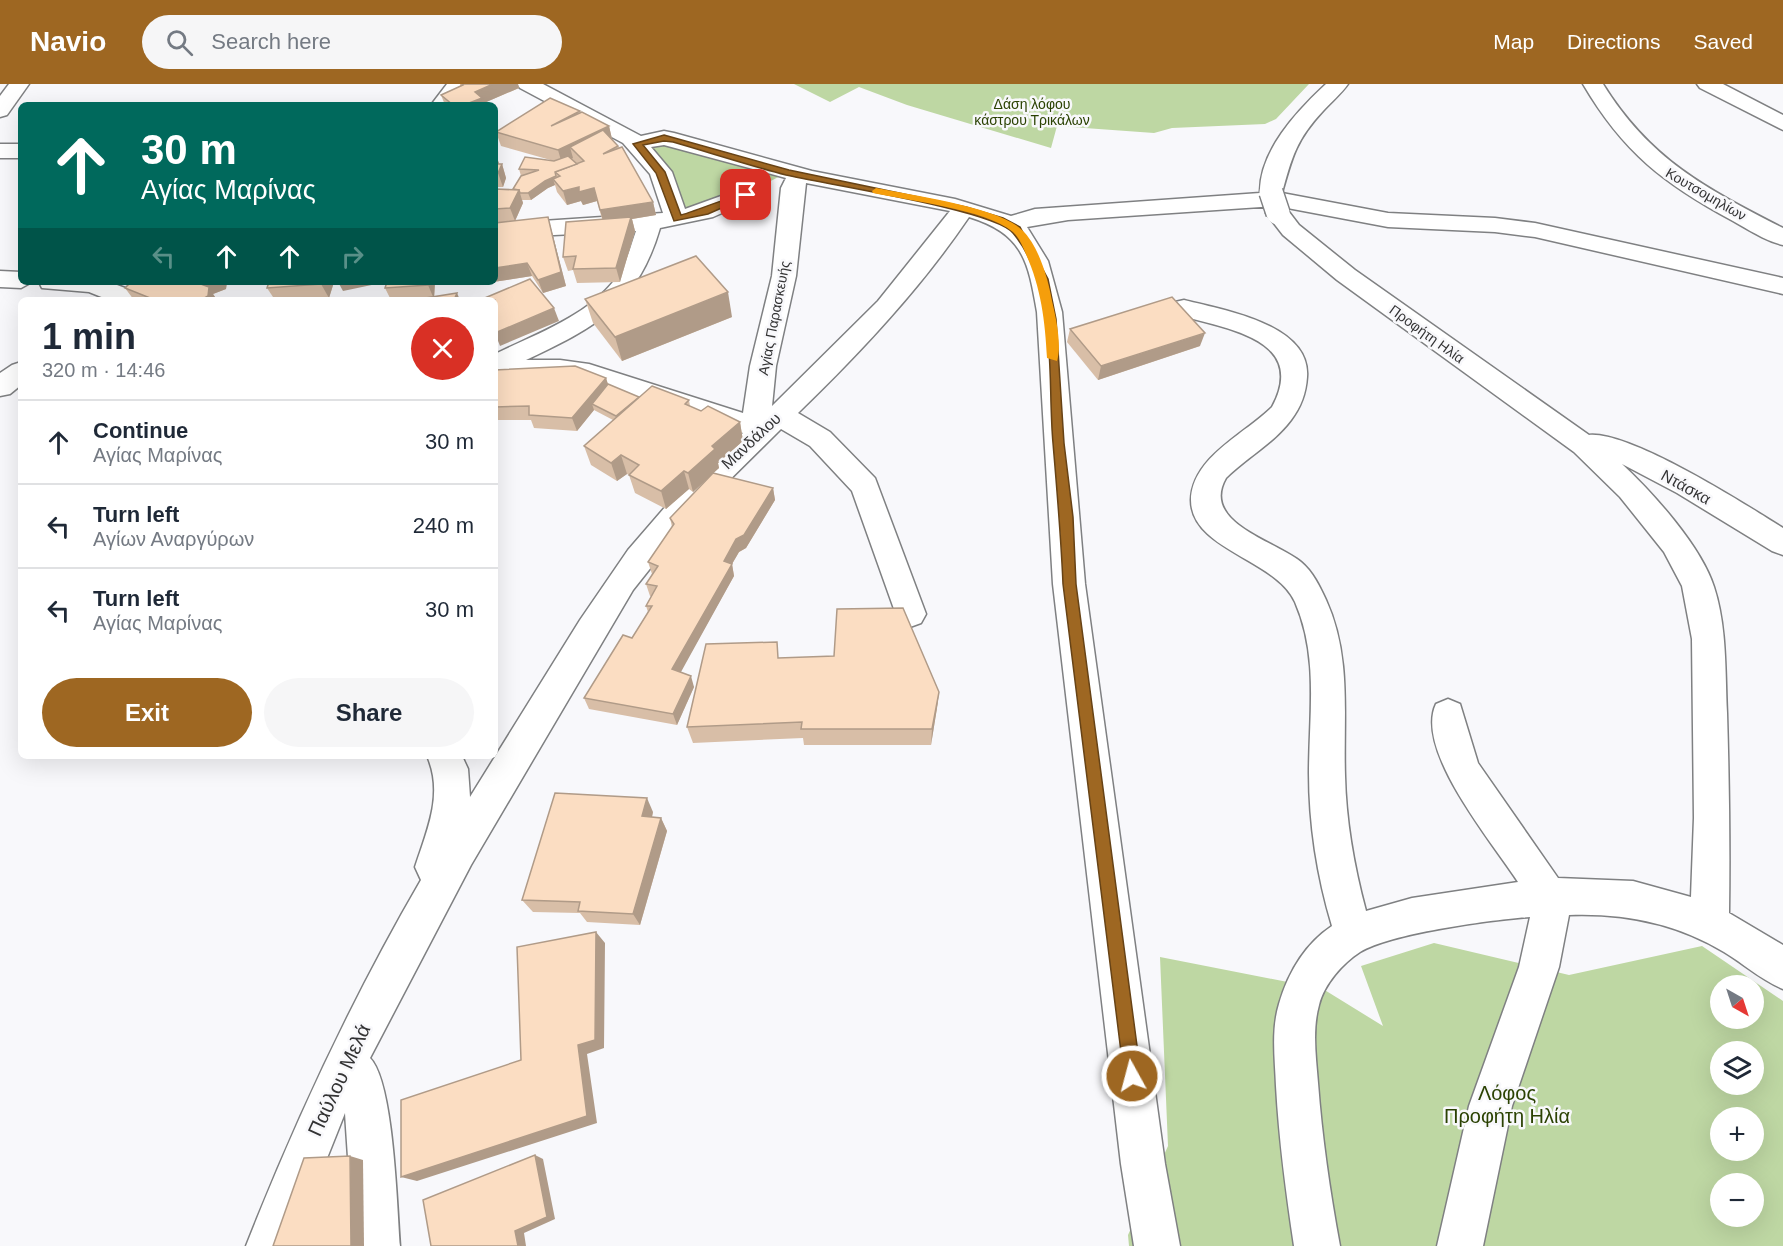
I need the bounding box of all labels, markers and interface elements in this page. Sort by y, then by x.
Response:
search box [142,15,562,69]
text: Navio [30,26,106,57]
icon: search [163,26,196,59]
text: Search here [211,29,331,54]
text: Map [1493,30,1534,53]
text: Directions [1567,30,1660,53]
text: Saved [1693,30,1753,53]
park label: Δάση λόφου κάστρου Τρικάλων [974,96,1090,128]
icon: ahead [42,126,120,204]
text: 30 m [141,126,237,173]
street label: Κουτσομηλίων [1663,165,1749,223]
pin [720,169,771,220]
text: Αγίας Μαρίνας [141,175,316,205]
icon: arrive [729,178,762,211]
icon: left [147,240,180,273]
icon: ahead [210,240,243,273]
icon: ahead [273,240,306,273]
icon: right [336,240,369,273]
street label: Αγίας Παρασκευής [755,259,793,377]
street label: Προφήτη Ηλία [1387,302,1467,366]
text: 1 min [42,316,136,357]
button: close [411,317,474,380]
text: 320 m · 14:46 [42,359,165,381]
street label: Μανδάλου [718,410,784,472]
text: Continue [93,418,188,443]
icon: ahead [42,426,75,459]
text: 30 m [425,429,474,454]
text: Αγίας Μαρίνας [93,444,222,466]
street label: Ντάσκα [1658,467,1714,507]
text: Turn left [93,502,179,527]
icon: left [42,510,75,543]
text: 240 m [413,513,474,538]
text: Αγίων Αναργύρων [93,528,254,550]
text: Turn left [93,586,179,611]
icon: left [42,594,75,627]
text: 30 m [425,597,474,622]
text: Αγίας Μαρίνας [93,612,222,634]
button: Exit [42,678,252,747]
button: Share [264,678,474,747]
north arrow [1710,975,1764,1029]
map controls [1710,975,1764,1227]
street label: Παύλου Μελά [303,1020,375,1140]
button: layers [1710,1041,1764,1095]
position arrow [1100,1044,1164,1108]
park label: Λόφος Προφήτη Ηλία [1444,1082,1570,1127]
button: + [1710,1107,1764,1161]
button: − [1710,1173,1764,1227]

